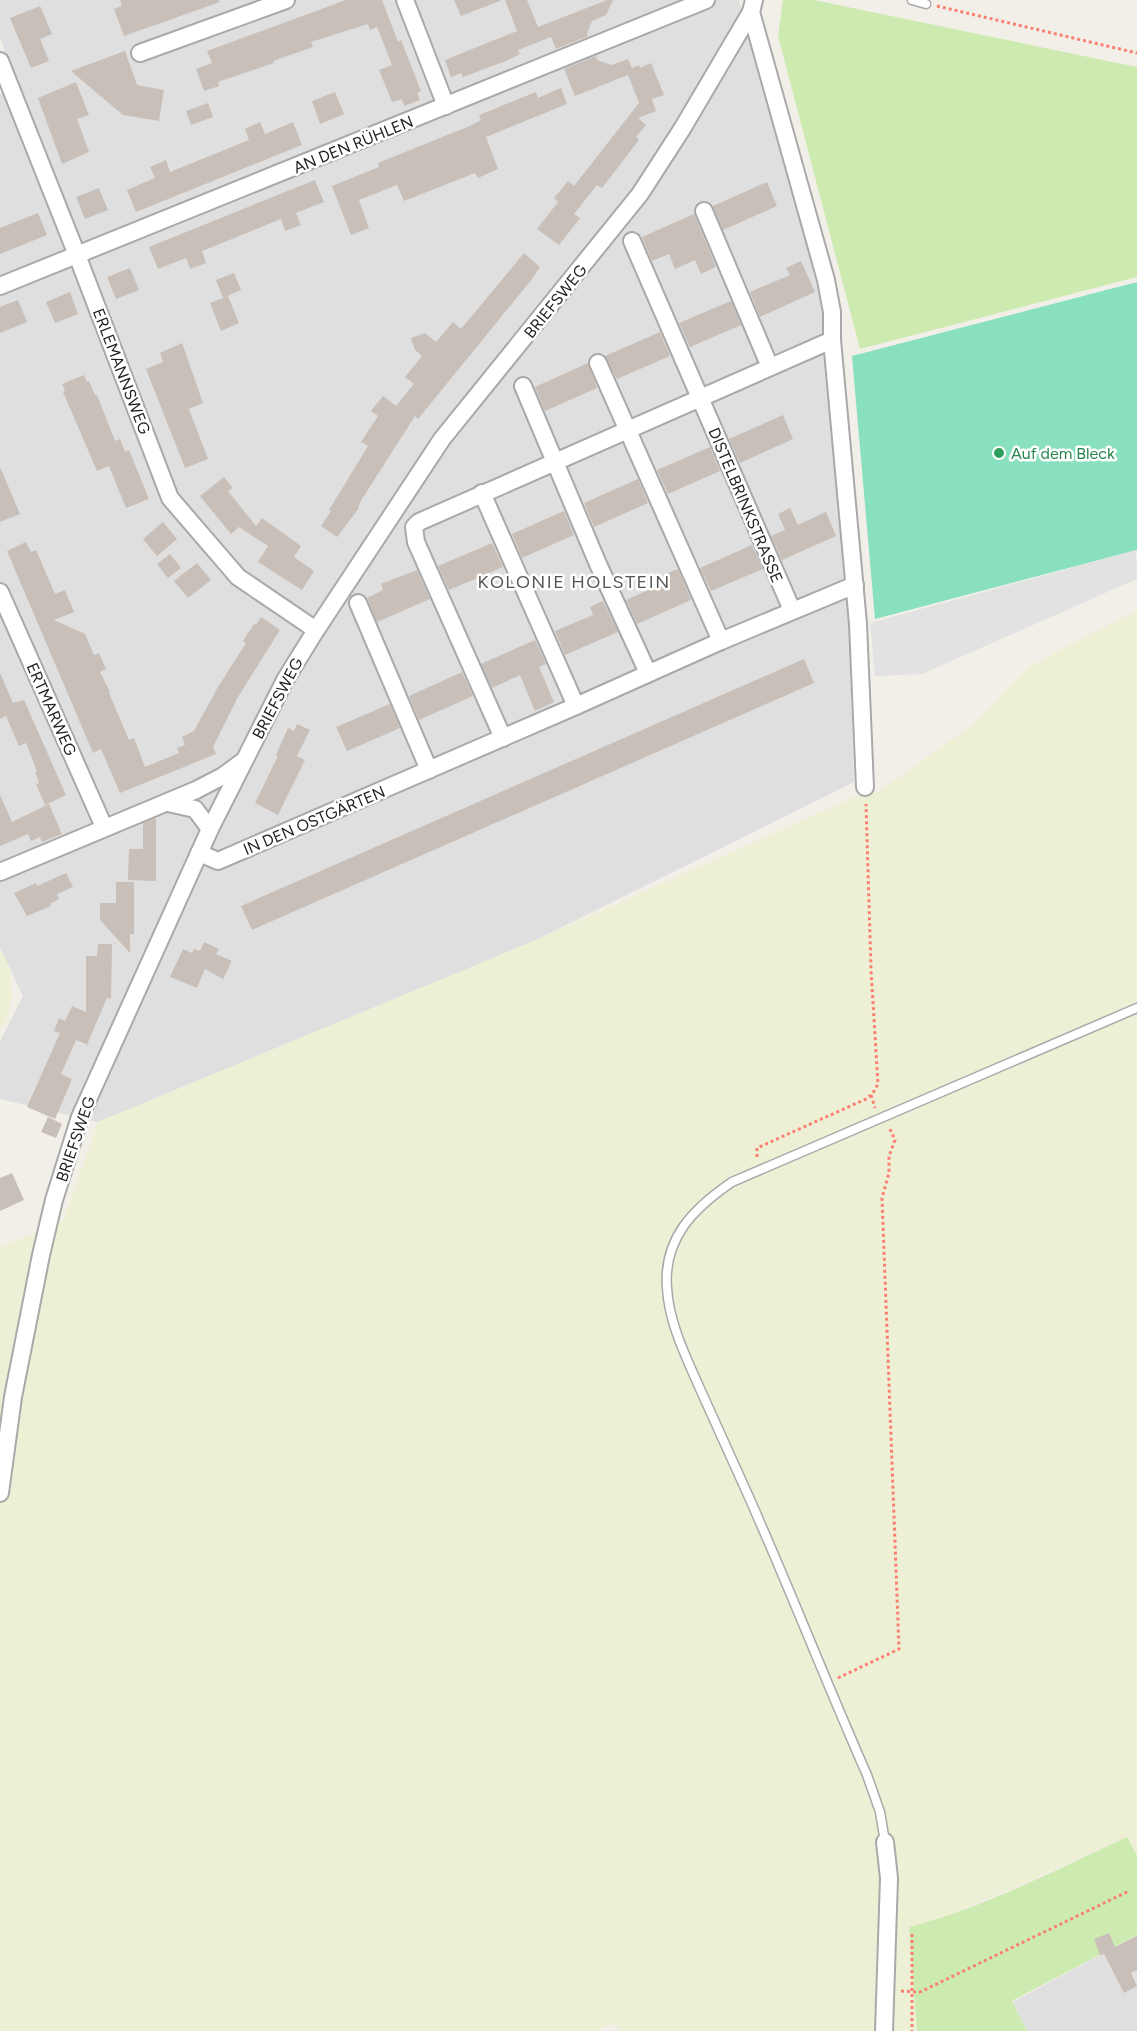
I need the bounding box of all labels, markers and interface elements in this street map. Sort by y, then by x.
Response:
street label: AN DEN RÜHLEN [291,112,416,177]
street label: BRIEFSWEG [520,261,591,342]
street label: ERLEMANNSWEG [89,306,154,437]
street label: DISTELBRINKSTRASSE [704,425,787,586]
place label: Auf dem Bleck [1011,444,1115,463]
marker: Auf dem Bleck [992,446,1006,460]
district label: KOLONIE HOLSTEIN [477,571,671,593]
street label: BRIEFSWEG [248,654,307,742]
street label: ERTMARWEG [23,660,80,759]
street label: IN DEN OSTGÄRTEN [240,782,388,859]
street label: BRIEFSWEG [52,1094,99,1184]

